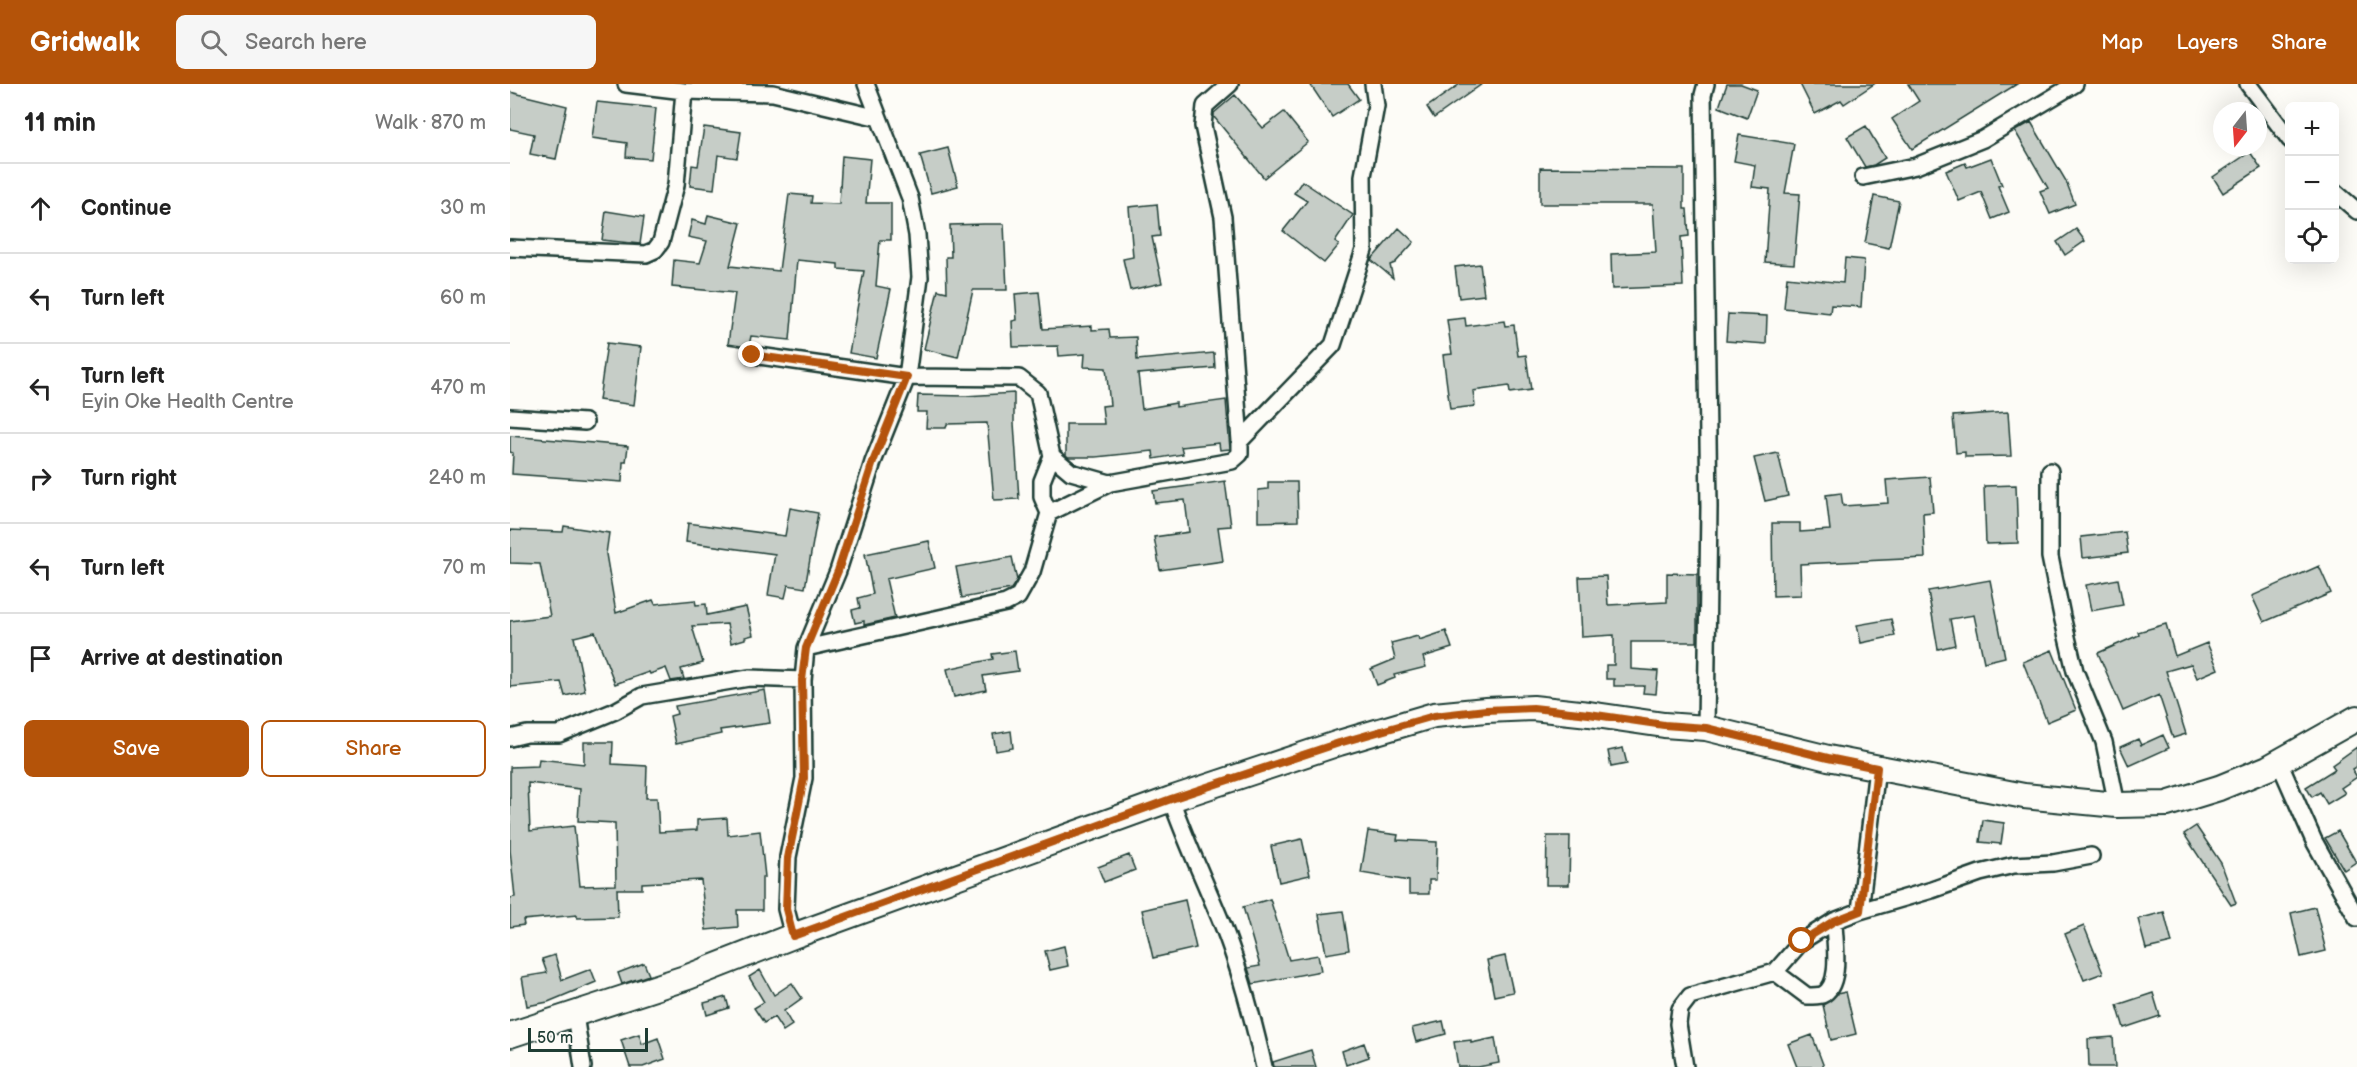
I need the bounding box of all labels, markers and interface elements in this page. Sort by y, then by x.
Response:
search box [176,15,596,69]
text: Gridwalk [30,26,140,59]
icon: search [197,26,230,59]
text: Search here [245,29,367,56]
text: Map [2101,30,2143,55]
text: Layers [2176,30,2238,55]
text: Share [2271,30,2327,55]
north arrow [2213,102,2267,156]
map controls [2285,102,2339,264]
button: + [2285,102,2339,156]
text: 11 min [24,108,96,139]
text: Walk · 870 m [375,111,486,135]
button: − [2285,156,2339,210]
icon: ahead [24,192,57,225]
text: Continue [81,195,171,222]
text: 30 m [440,196,486,220]
button: locate [2285,210,2339,264]
icon: left [24,282,57,315]
text: Turn left [81,285,165,312]
text: 60 m [440,286,486,310]
route end [738,341,764,367]
text: Turn left [81,363,165,390]
icon: left [24,372,57,405]
text: 470 m [430,376,486,400]
text: Eyin Oke Health Centre [81,390,294,414]
icon: right [24,462,57,495]
text: Turn right [81,465,177,492]
text: 240 m [429,466,486,490]
icon: left [24,552,57,585]
text: Turn left [81,555,165,582]
text: 70 m [442,556,486,580]
icon: arrive [24,642,57,675]
text: Arrive at destination [81,645,283,672]
button: Save [24,720,249,777]
button: Share [261,720,486,777]
route start [1788,927,1814,953]
scale bar [528,1025,648,1052]
text: 50 m [537,1029,573,1048]

